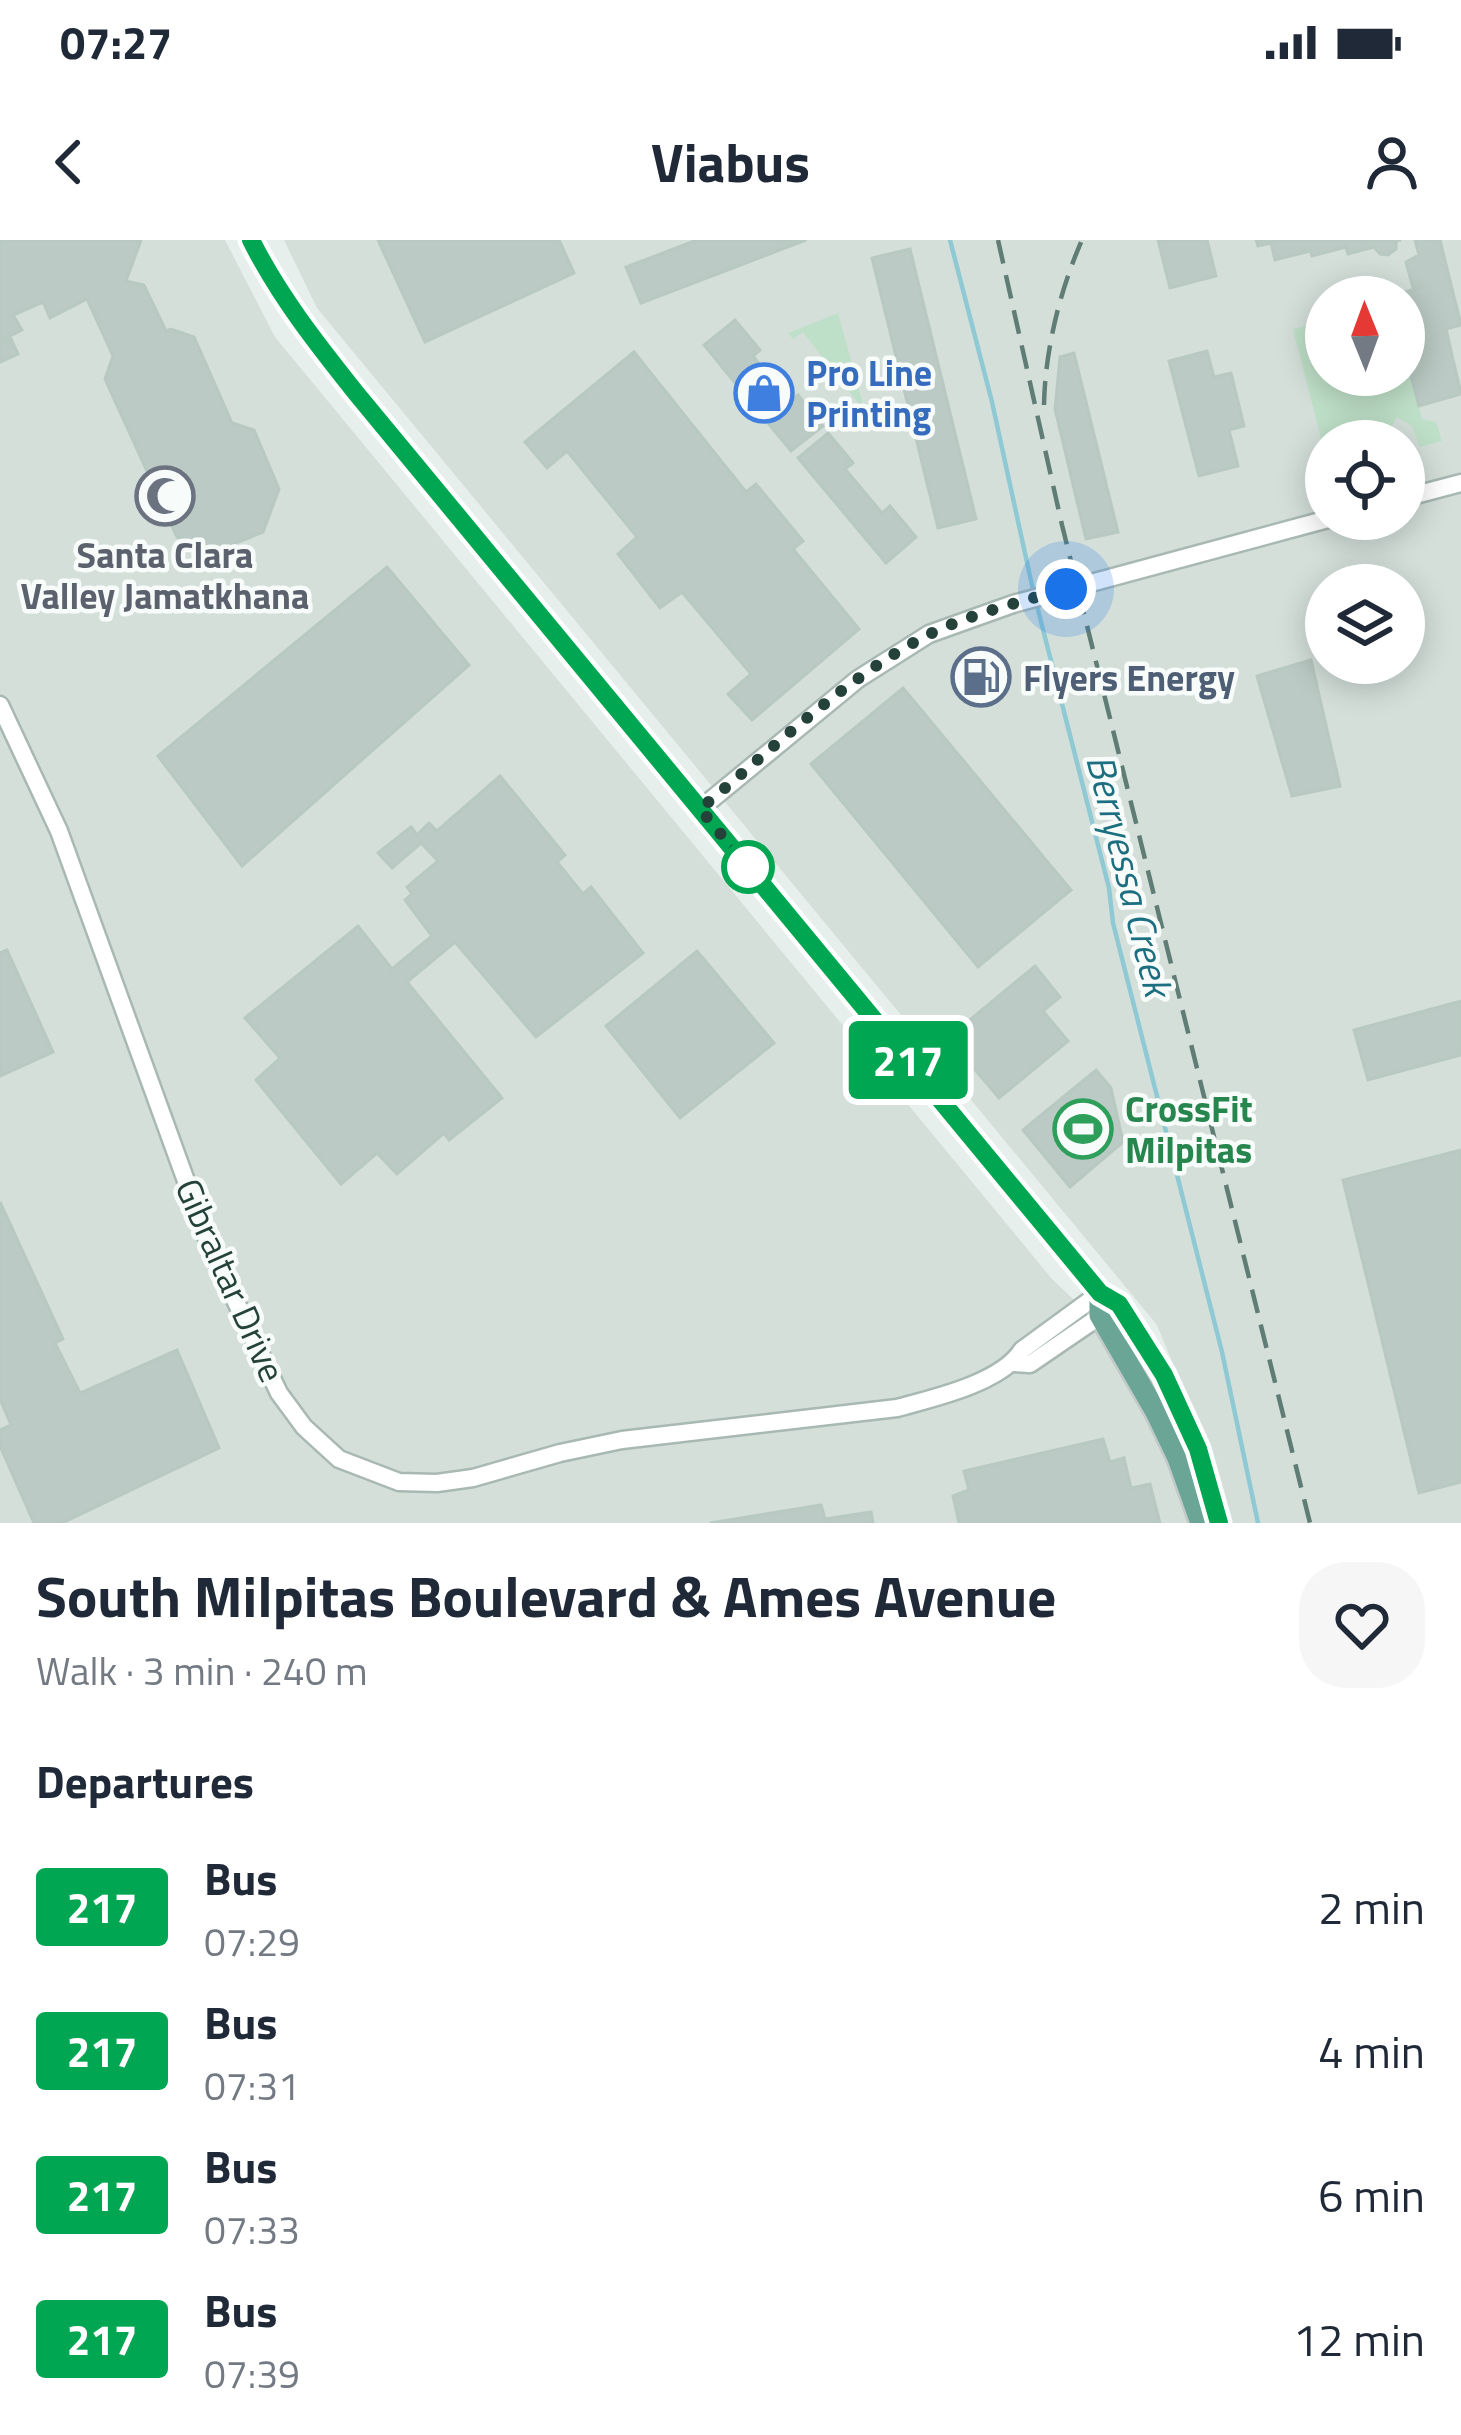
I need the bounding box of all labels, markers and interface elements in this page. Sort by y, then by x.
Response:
text: 07:27 [60,8,172,76]
text: Viabus [651,121,810,203]
icon: back [36,129,102,195]
icon: person [1359,129,1425,195]
north arrow [1305,276,1425,396]
map controls [1305,276,1425,684]
place label: Pro Line Printing [806,345,932,441]
shop icon: Pro Line Printing [733,362,795,424]
button: locate [1305,420,1425,540]
mosque icon: Santa Clara Valley Jamatkhana [134,465,196,527]
place label: Santa Clara Valley Jamatkhana [21,527,309,623]
your location [1036,559,1096,619]
button: layers [1305,564,1425,684]
fuel station icon: Flyers Energy [950,646,1012,708]
place label: Flyers Energy [1023,650,1235,705]
water label: Berryessa Creek [1072,748,1190,1006]
unlabelled marker [723,842,773,892]
line badge: 217 [839,1021,977,1099]
text: 217 [873,1028,943,1092]
place label: CrossFit Milpitas [1125,1081,1253,1177]
sports icon: CrossFit Milpitas [1052,1098,1114,1160]
street label: Gibraltar Drive [162,1169,300,1391]
text: South Milpitas Boulevard & Ames Avenue [36,1552,1056,1639]
button: heart [1299,1562,1425,1688]
text: Walk · 3 min · 240 m [36,1641,368,1700]
text: Departures [36,1747,254,1815]
text: Bus [204,1844,278,1912]
text: 2 min [1318,1873,1425,1941]
text: 217 [67,1875,137,1939]
text: 07:29 [204,1912,300,1971]
text: Bus [204,1988,278,2056]
text: 4 min [1318,2017,1425,2085]
text: 217 [67,2019,137,2083]
text: 07:31 [204,2056,300,2115]
text: Bus [204,2132,278,2200]
text: 6 min [1318,2161,1425,2229]
text: 217 [67,2163,137,2227]
text: 07:33 [204,2200,300,2259]
text: Bus [204,2276,278,2344]
text: 12 min [1293,2305,1425,2373]
text: 217 [67,2307,137,2371]
text: 07:39 [204,2344,300,2403]

